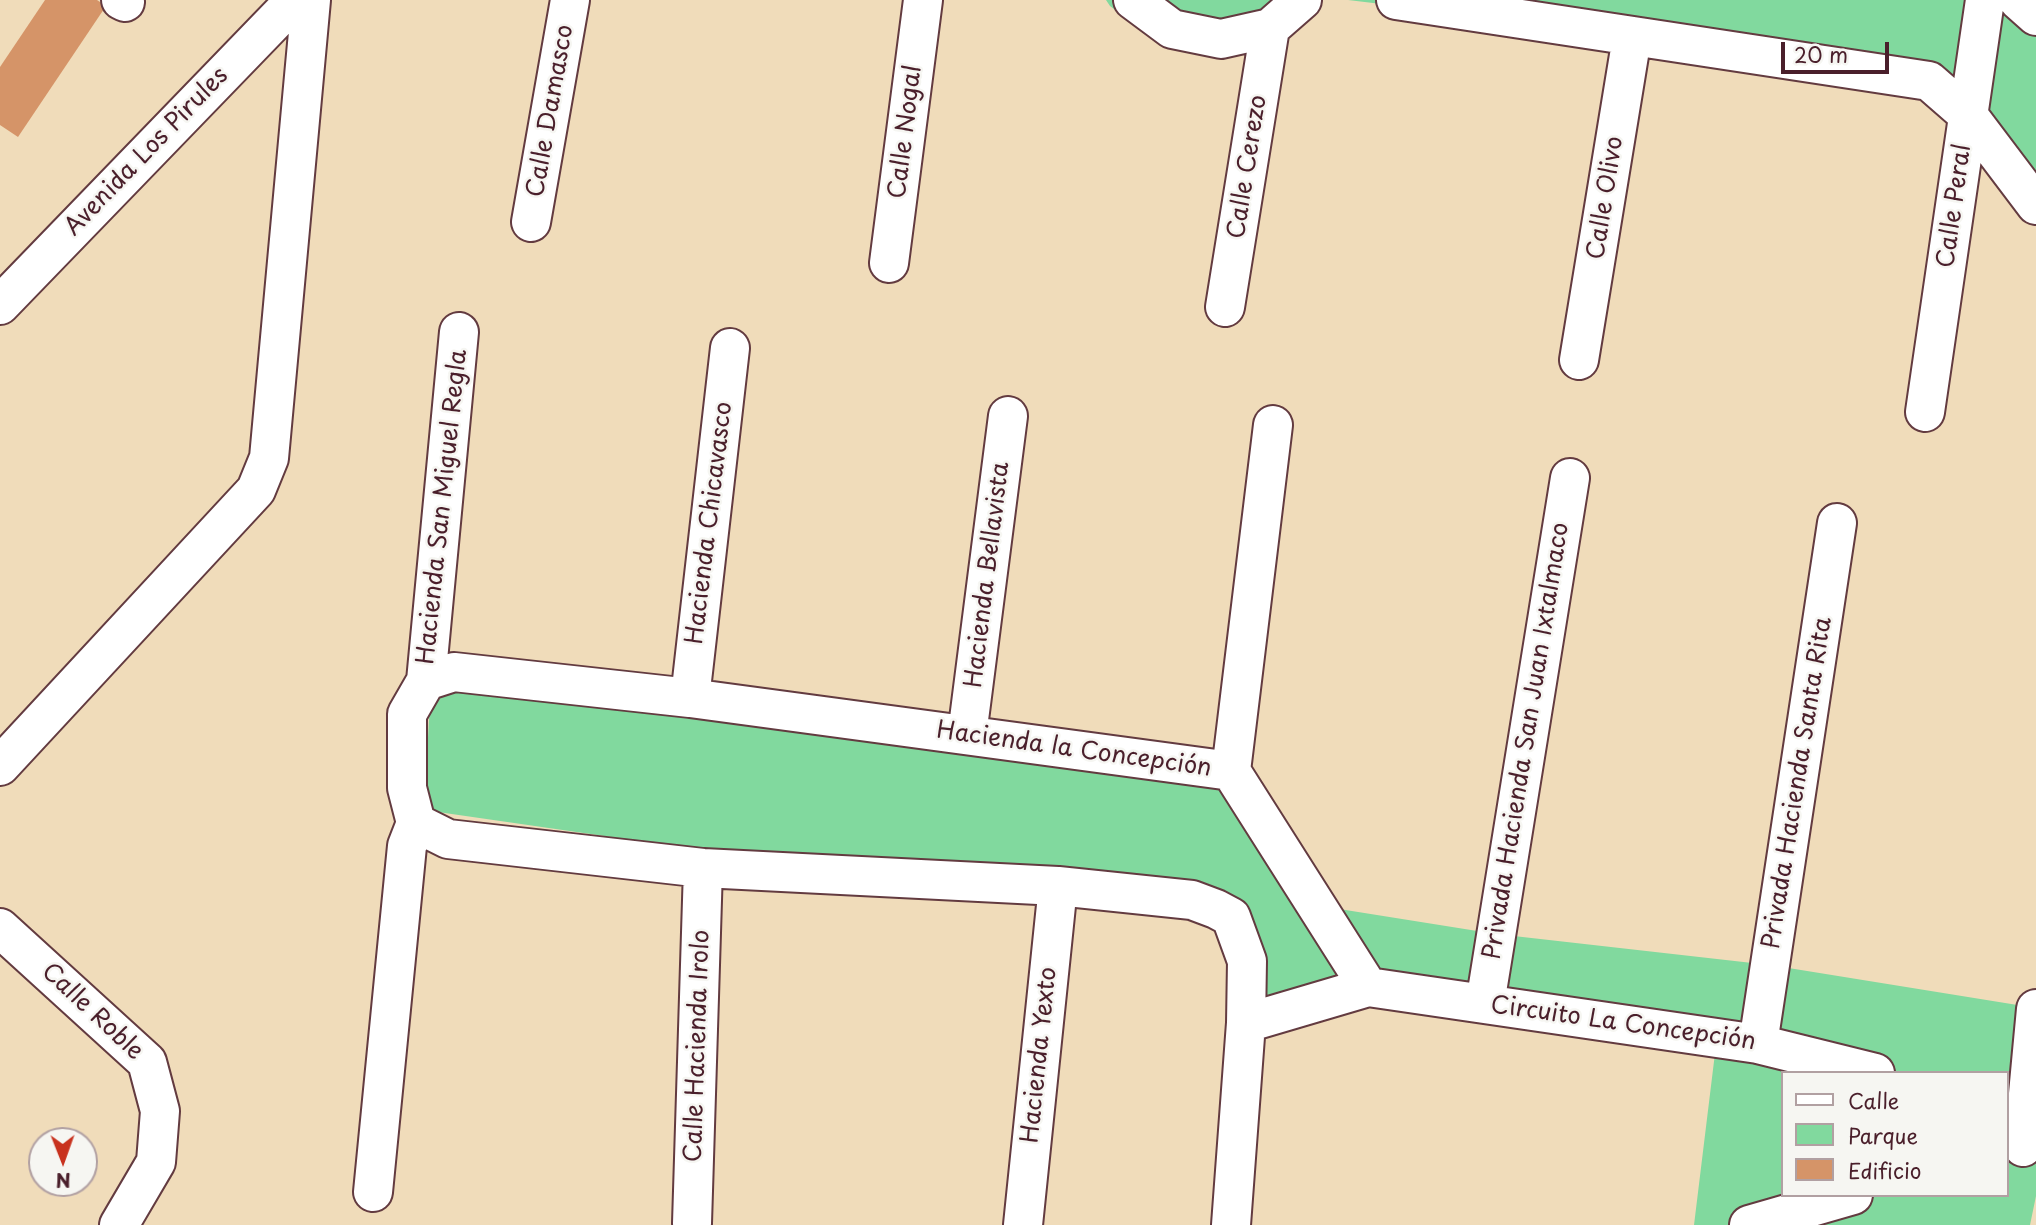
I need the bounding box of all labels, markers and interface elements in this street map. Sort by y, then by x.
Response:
street label: Calle Damasco [522,22,580,200]
scale bar [1784,28,1892,72]
text: 20 m [1794,38,1848,70]
street label: Avenida Los Pirules [59,62,235,242]
street label: Calle Nogal [884,63,928,201]
street label: Calle Cerezo [1222,93,1274,241]
street label: Calle Olivo [1582,134,1630,262]
street label: Calle Peral [1932,142,1978,270]
street label: Hacienda San Miguel Regla [412,348,474,666]
street label: Hacienda Chicavasco [681,400,739,646]
street label: Hacienda Bellavista [960,460,1016,690]
street label: Privada Hacienda San Juan Ixtalmaco [1478,520,1576,962]
street label: Privada Hacienda Santa Rita [1758,615,1838,951]
street label: Hacienda la Concepción [935,716,1213,784]
street label: Calle Hacienda Irolo [680,929,716,1163]
street label: Calle Roble [35,958,149,1066]
street label: Hacienda Yexto [1016,966,1064,1144]
street label: Circuito La Concepción [1489,991,1757,1057]
legend [1780,1071,2008,1197]
text: Calle [1848,1084,1899,1116]
text: Parque [1848,1119,1918,1151]
north arrow [28,1127,98,1197]
text: Edificio [1848,1154,1921,1186]
text: N [56,1167,71,1195]

